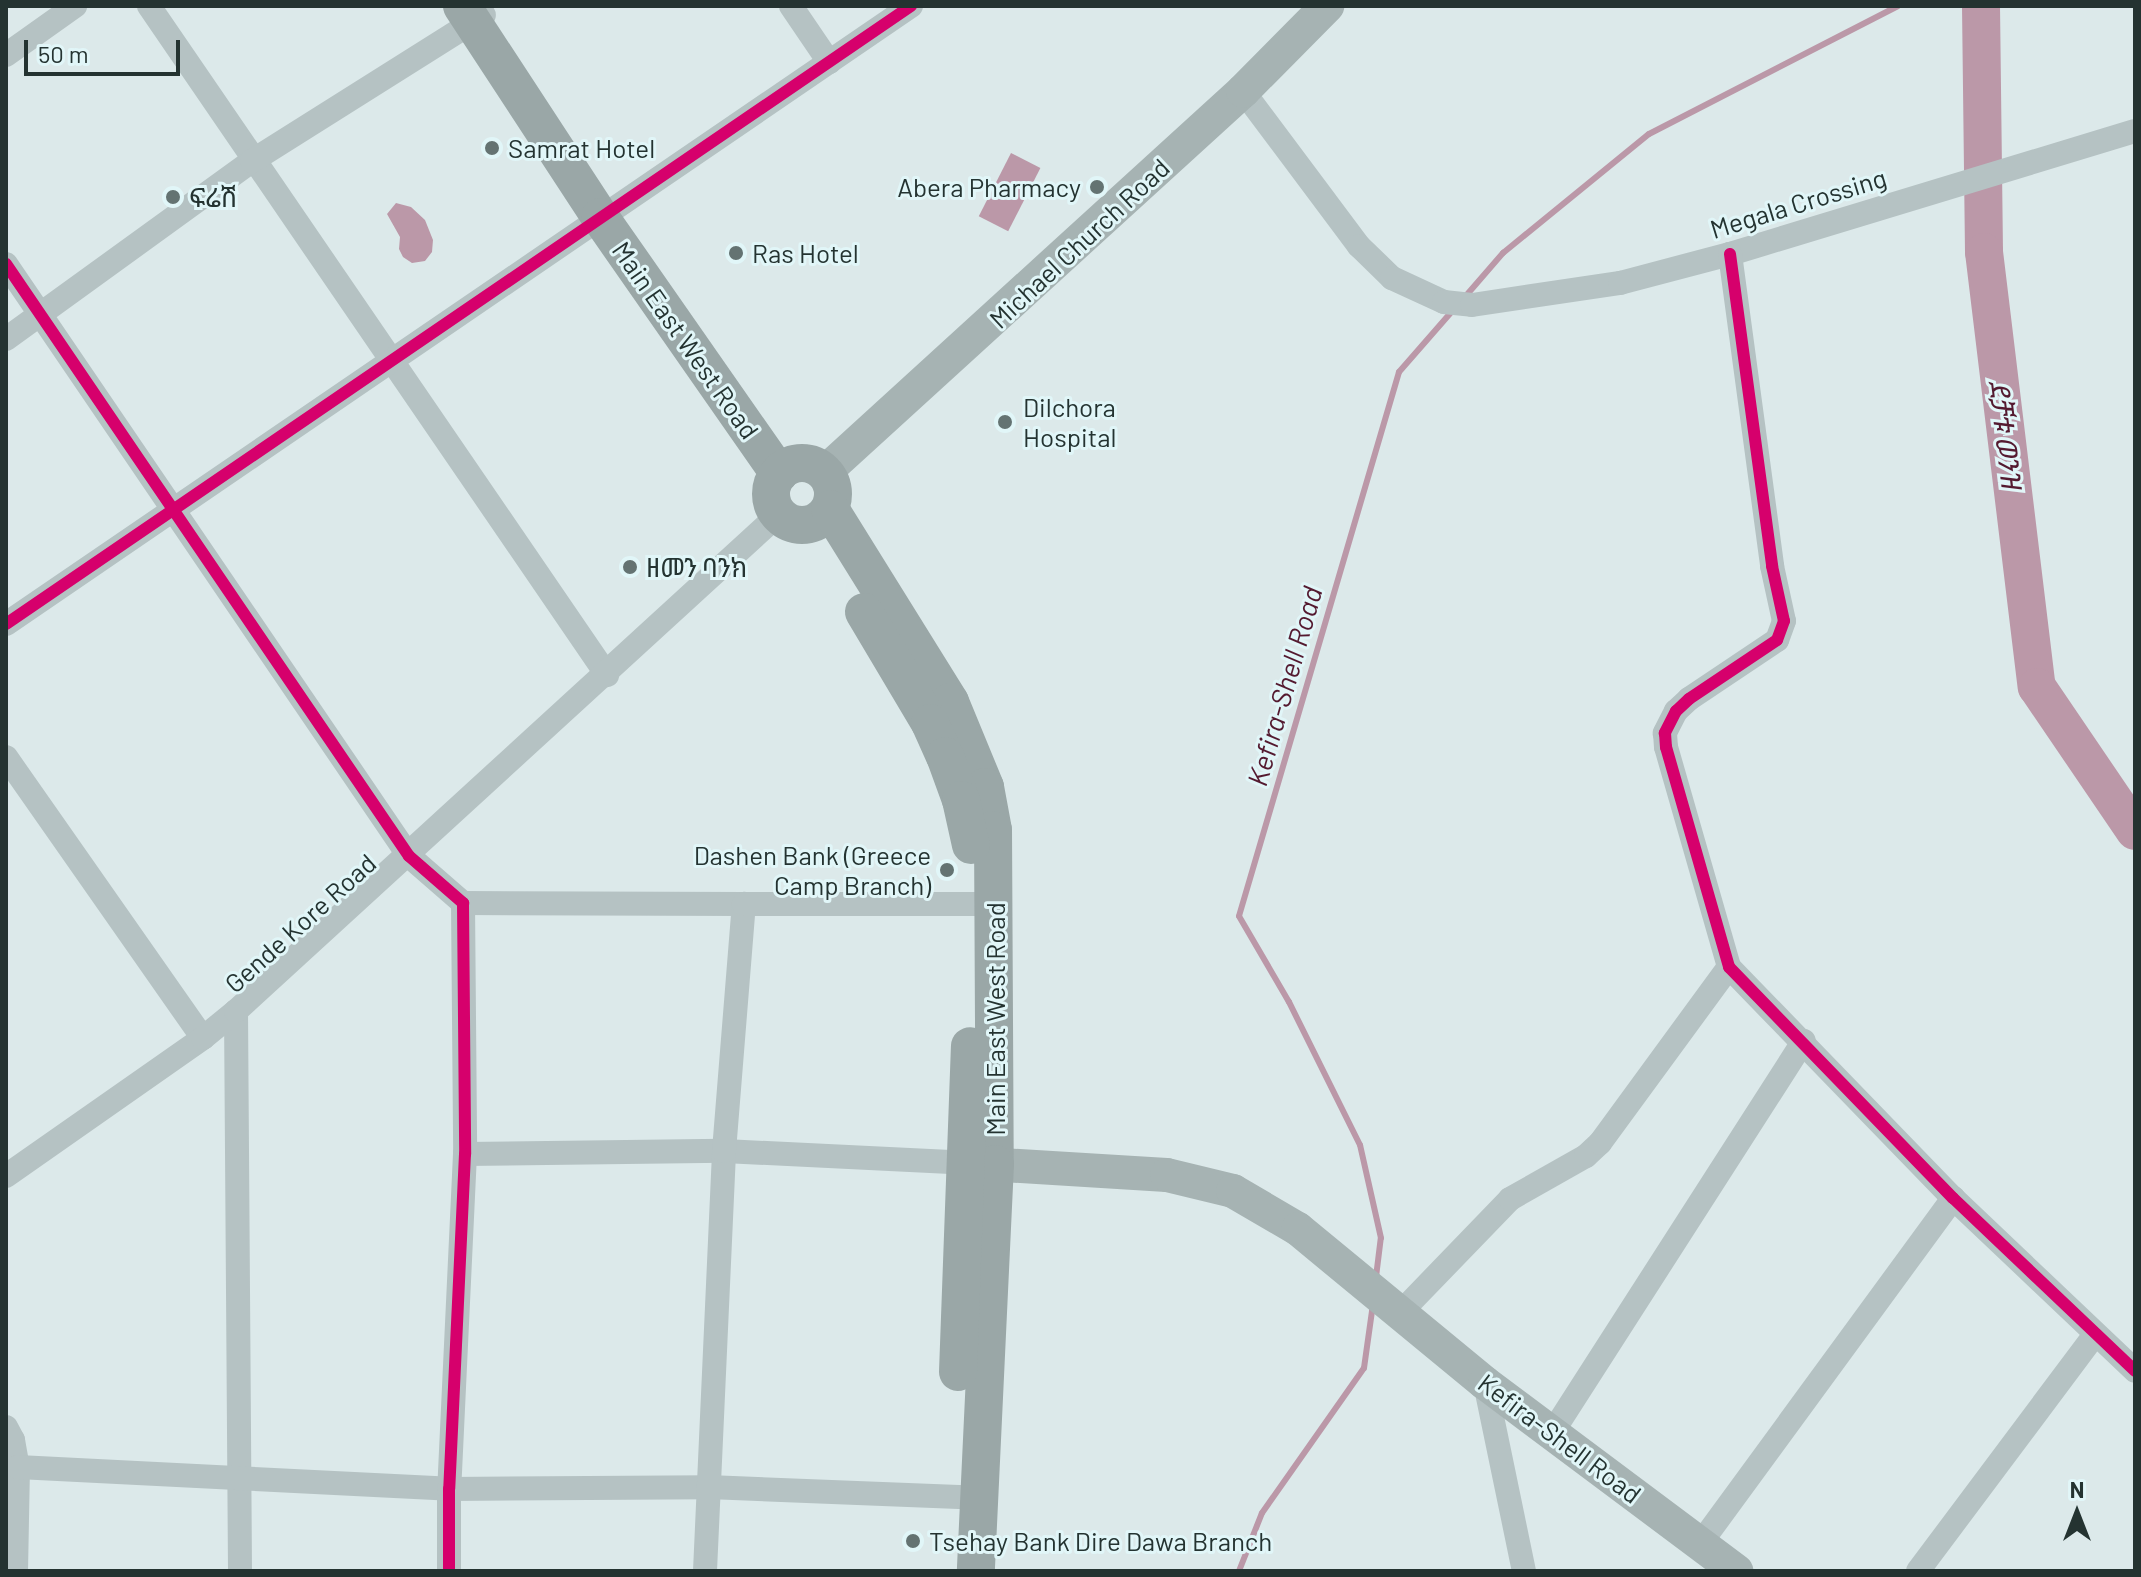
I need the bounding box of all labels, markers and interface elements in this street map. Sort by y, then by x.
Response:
scale bar [28,24,184,74]
text: 50 m [38,39,89,68]
place label: Samrat Hotel [508,132,655,164]
marker: Samrat Hotel [483,139,501,157]
street label: Michael Church Road [983,152,1175,334]
street label: Megala Crossing [1706,161,1890,245]
place label: Abera Pharmacy [897,171,1081,203]
marker: Abera Pharmacy [1088,178,1106,196]
place label: ፍሬሽ [189,181,238,213]
marker: ፍሬሽ [164,188,182,206]
street label: Main East West Road [606,235,766,445]
place label: Ras Hotel [752,237,859,269]
marker: Ras Hotel [727,244,745,262]
water label: ደቻቱ ወንዝ [1983,378,2029,490]
place label: Dilchora Hospital [1023,391,1116,452]
marker: Dilchora Hospital [994,411,1016,433]
place label: ዘመን ባንክ [646,551,747,583]
marker: ዘመን ባንክ [621,558,639,576]
water label: Kefira-Shell Road [1239,582,1329,790]
place label: Dashen Bank (Greece Camp Branch) [694,839,931,900]
street label: Gende Kore Road [218,847,382,999]
marker: Dashen Bank (Greece Camp Branch) [938,861,956,879]
street label: Main East West Road [979,902,1011,1136]
street label: Kefira-Shell Road [1472,1367,1648,1509]
north arrow [2037,1473,2117,1553]
text: N [2070,1476,2084,1502]
place label: Tsehay Bank Dire Dawa Branch [929,1525,1272,1557]
marker: Tsehay Bank Dire Dawa Branch [904,1532,922,1550]

